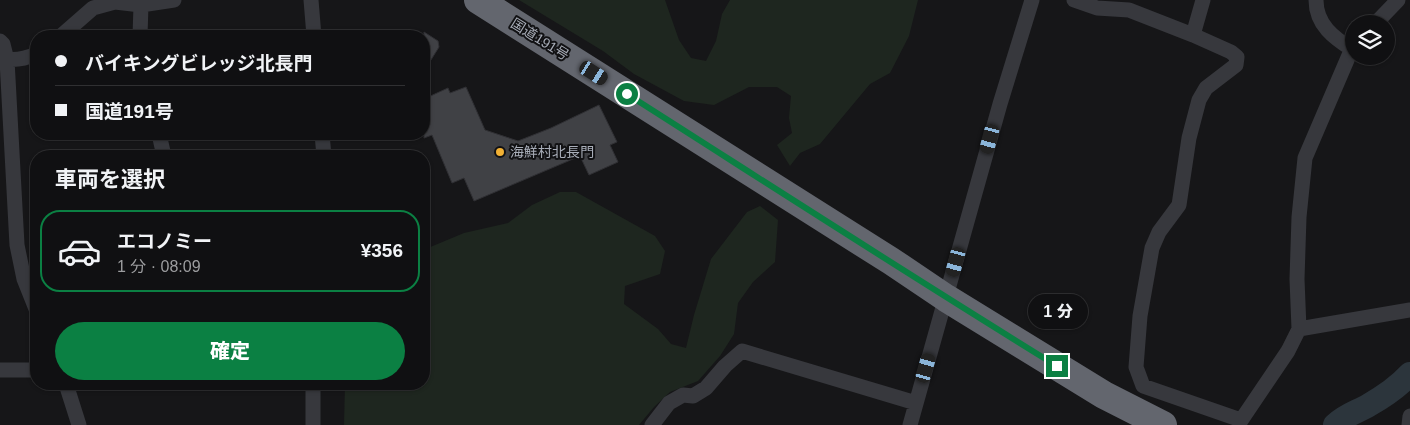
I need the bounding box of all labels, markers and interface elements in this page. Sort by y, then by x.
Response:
street label: 国道191号 [508,15,572,63]
map controls [1345,15,1395,65]
button: layers [1345,15,1395,65]
text: バイキングビレッジ北長門 [85,53,312,74]
car [577,59,610,87]
route start [616,83,638,105]
text: 国道191号 [85,101,174,122]
car [978,123,1001,155]
place label: 海鮮村北長門 [510,144,594,160]
marker: 海鮮村北長門 [494,146,506,158]
text: 車両を選択 [55,167,165,192]
icon: car [57,229,102,274]
text: エコノミー [117,231,212,252]
text: ¥356 [361,240,403,261]
car [944,246,967,278]
text: 1 分 · 08:09 [117,258,201,275]
callout: 1 分 [1027,294,1087,328]
text: 1 分 [1043,303,1073,320]
button: 確定 [55,322,405,380]
car [914,352,937,384]
route end [1046,355,1068,377]

